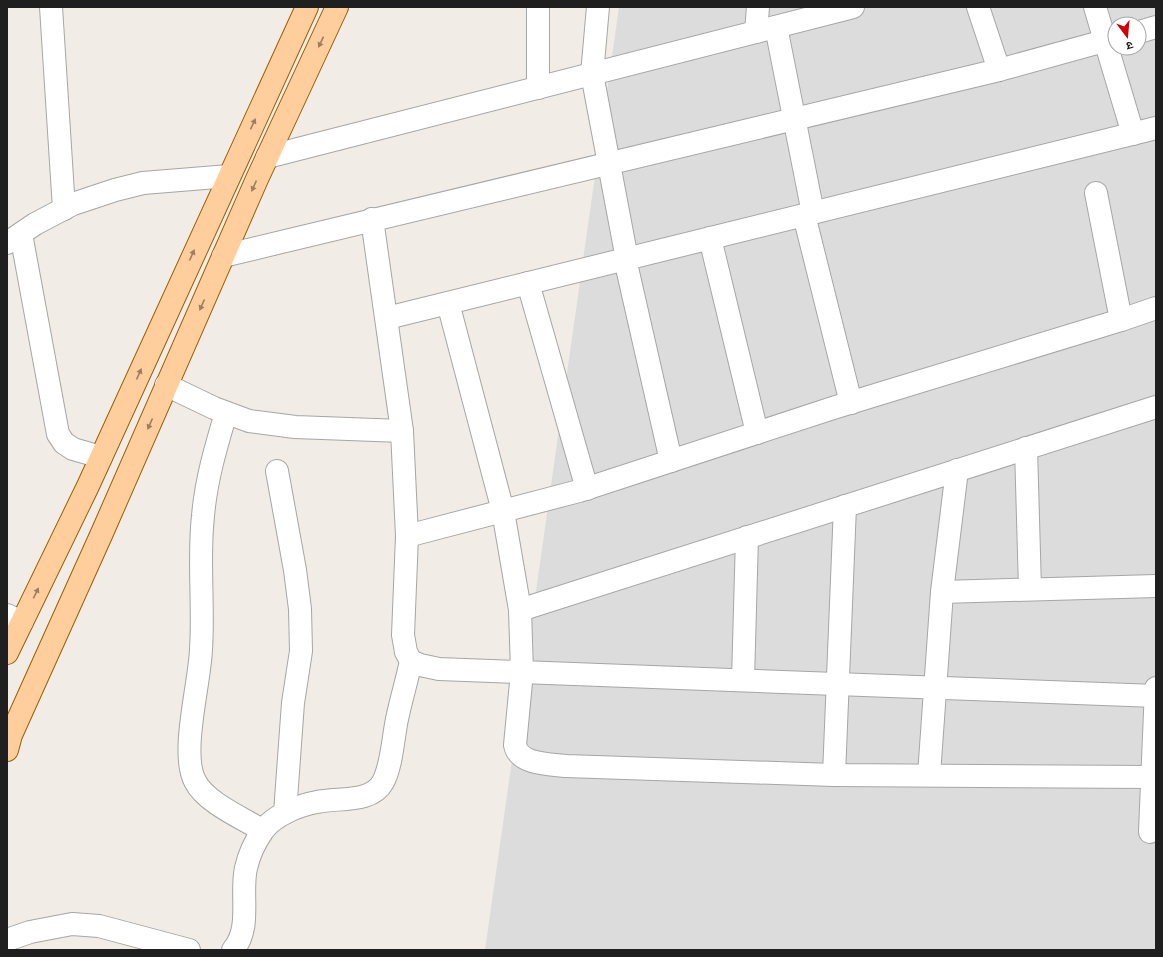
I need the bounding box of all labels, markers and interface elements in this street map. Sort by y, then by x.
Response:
north arrow [1107,16,1147,56]
one-way arrow [317,37,323,49]
text: उ [1124,38,1135,52]
one-way arrow [250,118,256,130]
one-way arrow [251,180,257,191]
one-way arrow [190,249,196,261]
one-way arrow [199,299,205,310]
one-way arrow [136,368,142,379]
one-way arrow [146,418,152,430]
one-way arrow [33,587,39,598]

